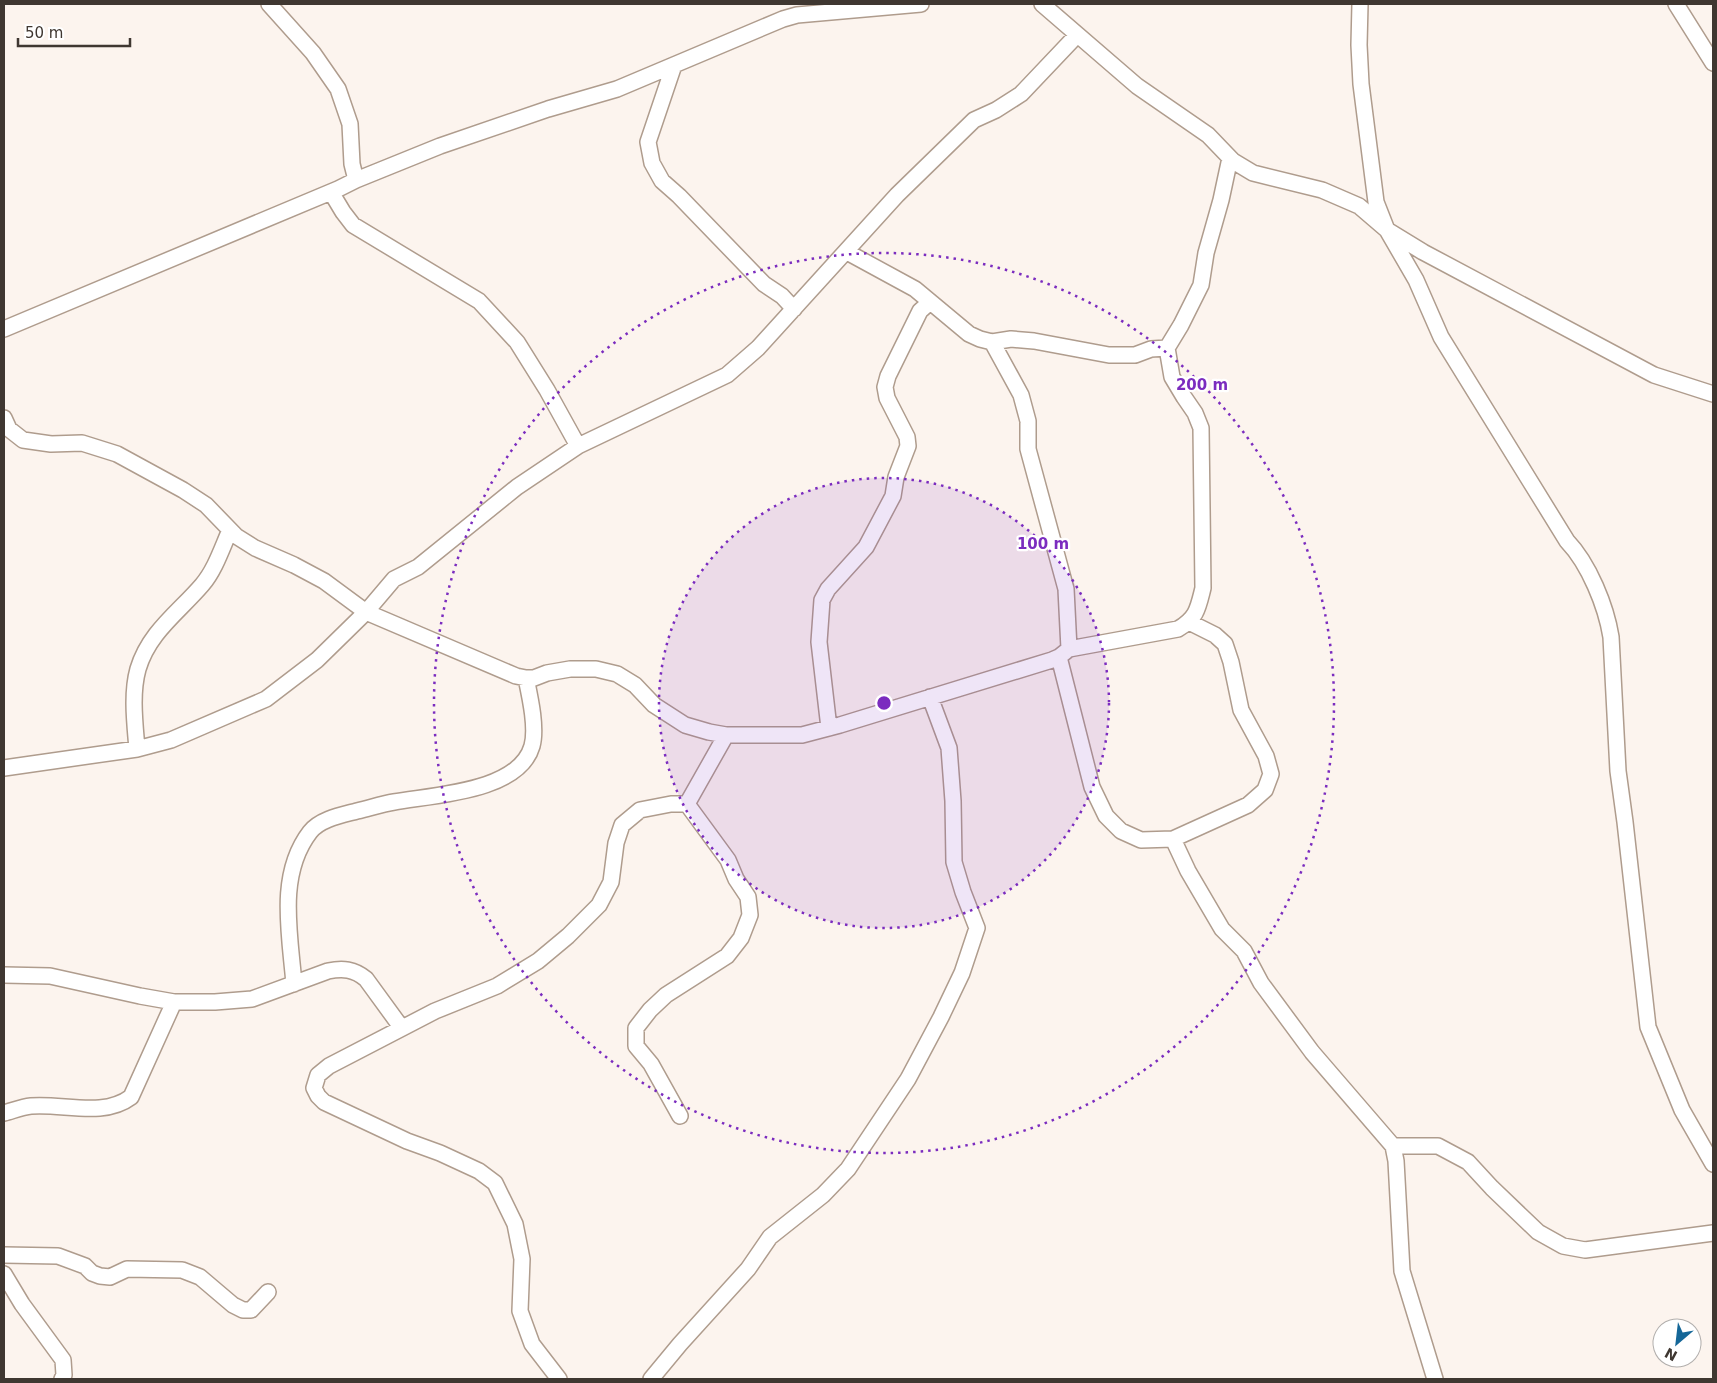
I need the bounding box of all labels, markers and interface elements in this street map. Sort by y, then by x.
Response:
scale bar [18,15,130,47]
text: 50 m [25,24,63,42]
text: 200 m [1176,376,1228,394]
text: 100 m [1017,535,1069,553]
centre of rings [875,694,893,712]
north arrow [1652,1318,1702,1368]
text: N [1662,1345,1680,1364]

